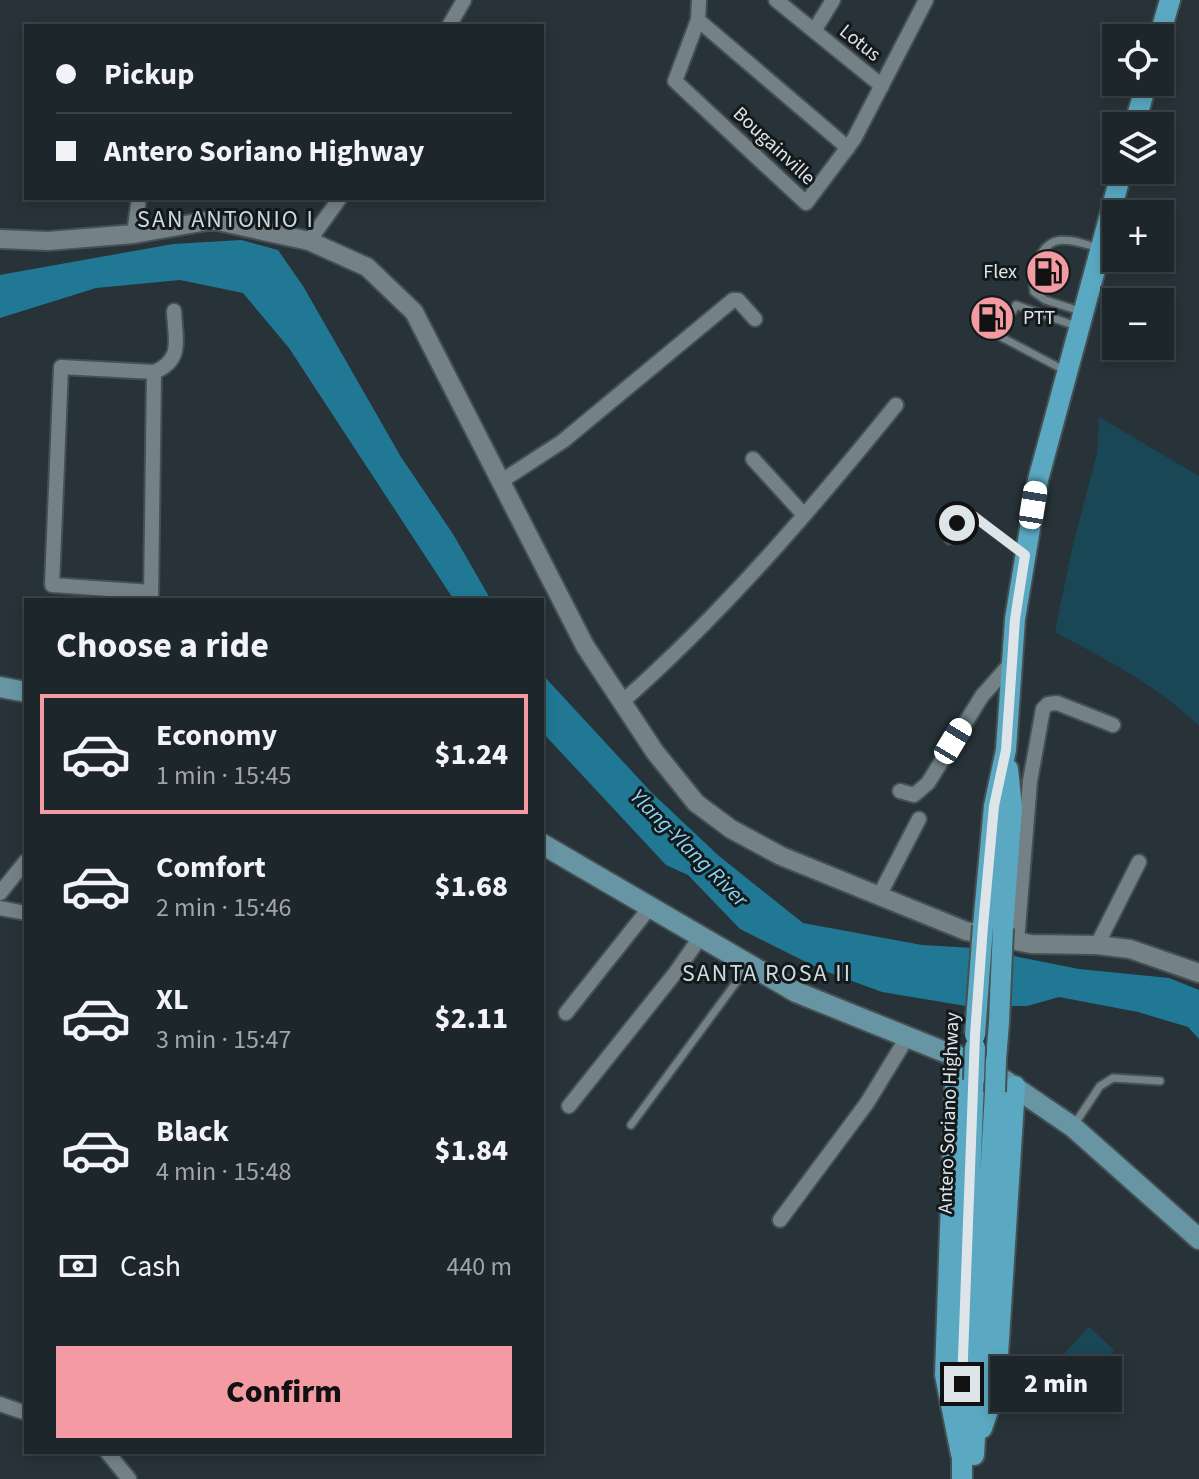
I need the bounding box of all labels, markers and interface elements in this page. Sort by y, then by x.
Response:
street label: Lotus [833,18,887,68]
map controls [1102,24,1174,360]
button: locate [1102,24,1174,96]
text: Pickup [104,53,194,96]
street label: Bougainville [727,100,821,192]
button: layers [1102,112,1174,184]
text: Antero Soriano Highway [104,130,424,173]
button: + [1102,200,1174,272]
district label: SAN ANTONIO I [137,202,315,237]
fuel station icon: Flex [1024,248,1072,296]
place label: Flex [983,258,1017,286]
button: − [1102,288,1174,360]
fuel station icon: PTT [968,294,1016,342]
place label: PTT [1023,304,1056,332]
car [1017,479,1049,531]
route start [939,505,975,541]
text: Choose a ride [56,620,269,671]
text: Economy [156,714,277,757]
car [930,714,976,768]
icon: car [60,718,132,790]
text: $1.24 [435,733,508,776]
text: 1 min · 15:45 [156,757,291,794]
water label: Ylang-Ylang River [623,782,756,915]
text: Comfort [156,846,266,889]
icon: car [60,850,132,922]
text: $1.68 [435,865,508,908]
text: 2 min · 15:46 [156,889,291,926]
district label: SANTA ROSA II [682,956,852,991]
text: XL [156,978,189,1021]
icon: car [60,982,132,1054]
text: $2.11 [435,997,508,1040]
street label: Antero Soriano Highway [931,1011,967,1214]
text: 3 min · 15:47 [156,1021,291,1058]
text: Black [156,1110,229,1153]
icon: car [60,1114,132,1186]
text: $1.84 [435,1129,508,1172]
text: 4 min · 15:48 [156,1153,291,1190]
icon: cash [56,1244,100,1288]
text: Cash [120,1245,181,1288]
text: 440 m [446,1248,512,1285]
button: Confirm [56,1346,512,1438]
callout: 2 min [990,1356,1122,1412]
text: 2 min [1024,1365,1088,1402]
route end [944,1366,980,1402]

